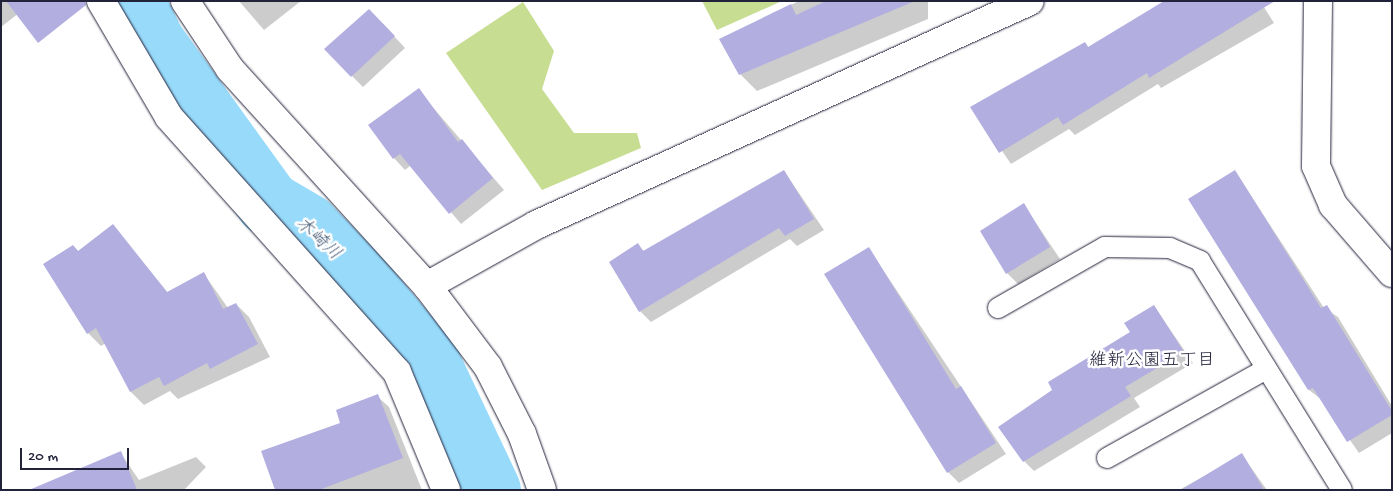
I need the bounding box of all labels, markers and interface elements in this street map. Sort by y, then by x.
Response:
water label: 木崎川 [290,214,344,266]
district label: 維新公園五丁目 [1089,351,1215,373]
scale bar [22,438,131,470]
text: 20 m [28,448,58,466]

